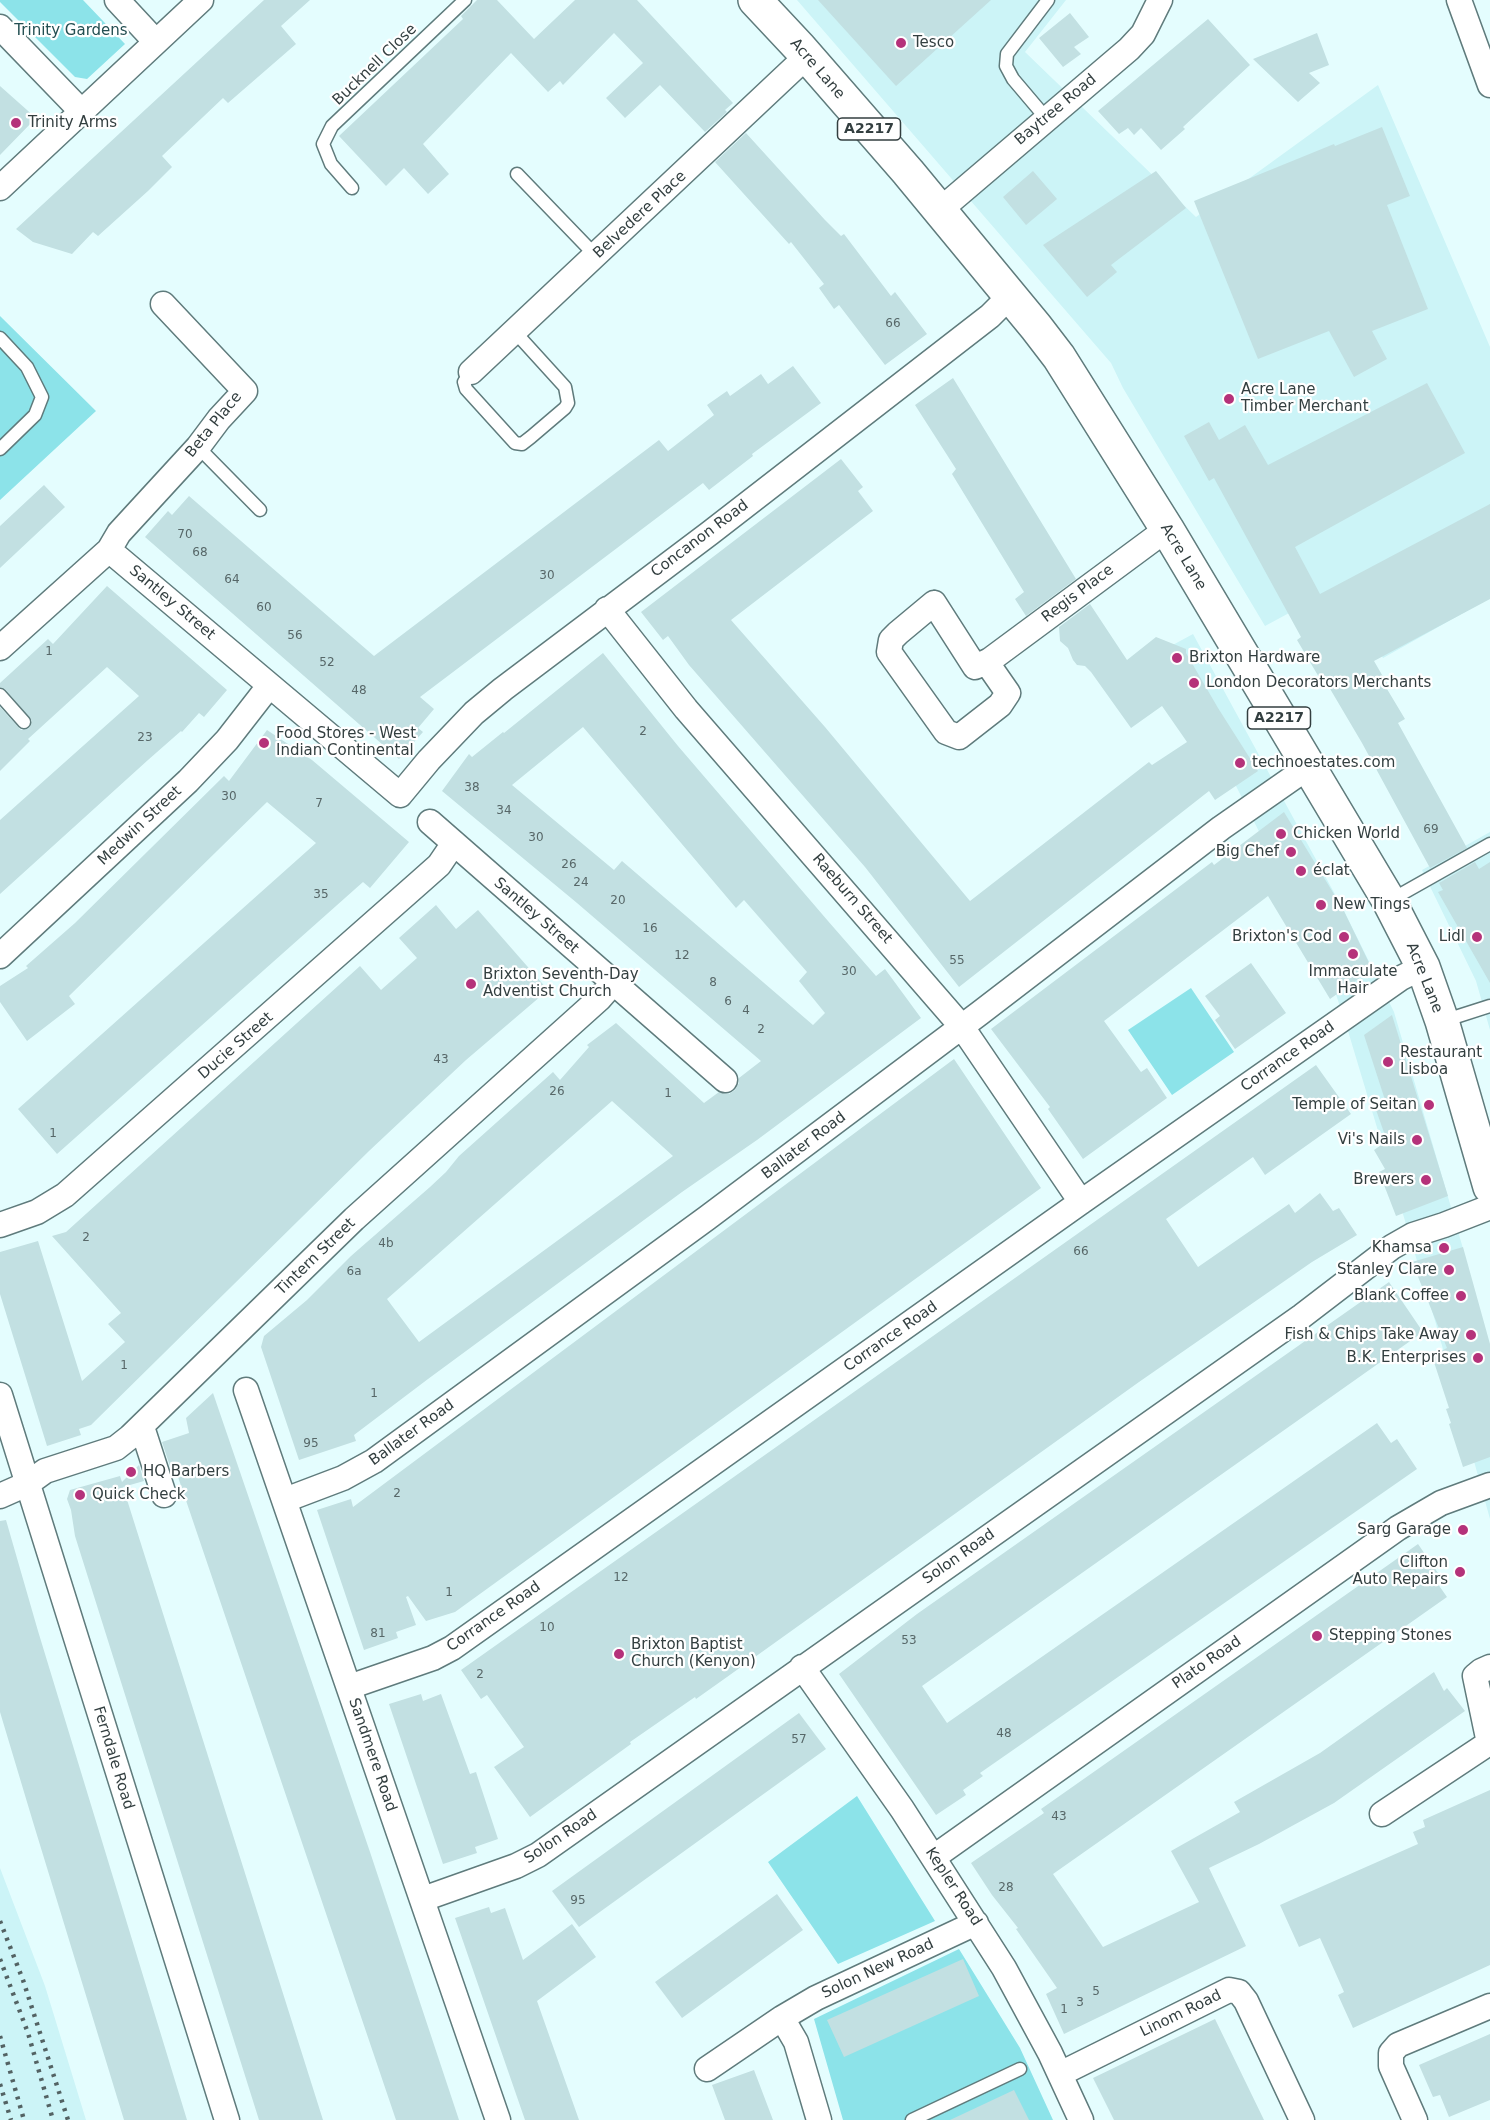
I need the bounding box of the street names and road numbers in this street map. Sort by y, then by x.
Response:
street label: Bucknell Close [329,21,421,109]
street label: Acre Lane [786,35,848,103]
street label: Baytree Road [1012,71,1100,149]
road number: A2217 [838,118,900,140]
street label: Belvedere Place [590,167,690,263]
street label: Beta Place [182,389,246,461]
street label: Concanon Road [648,497,752,581]
street label: Acre Lane [1156,520,1210,594]
street label: Regis Place [1039,561,1117,627]
street label: Santley Street [125,562,219,644]
road number: A2217 [1248,707,1310,729]
street label: Medwin Street [94,783,186,869]
street label: Raeburn Street [808,850,896,948]
street label: Santley Street [490,874,582,958]
street label: Acre Lane [1402,940,1446,1016]
street label: Ducie Street [195,1009,277,1083]
street label: Corrance Road [1238,1018,1338,1096]
street label: Ballater Road [758,1109,850,1183]
street label: Tintern Street [273,1215,359,1299]
street label: Corrance Road [841,1298,941,1376]
street label: Ballater Road [366,1396,458,1470]
street label: Solon Road [919,1526,999,1588]
street label: Corrance Road [444,1578,544,1656]
street label: Plato Road [1169,1633,1245,1693]
street label: Sandmere Road [344,1696,400,1814]
street label: Ferndale Road [89,1704,137,1812]
street label: Solon Road [521,1806,601,1868]
street label: Kepler Road [921,1844,985,1930]
street label: Solon New Road [819,1935,937,2003]
street label: Linom Road [1137,1987,1225,2041]

